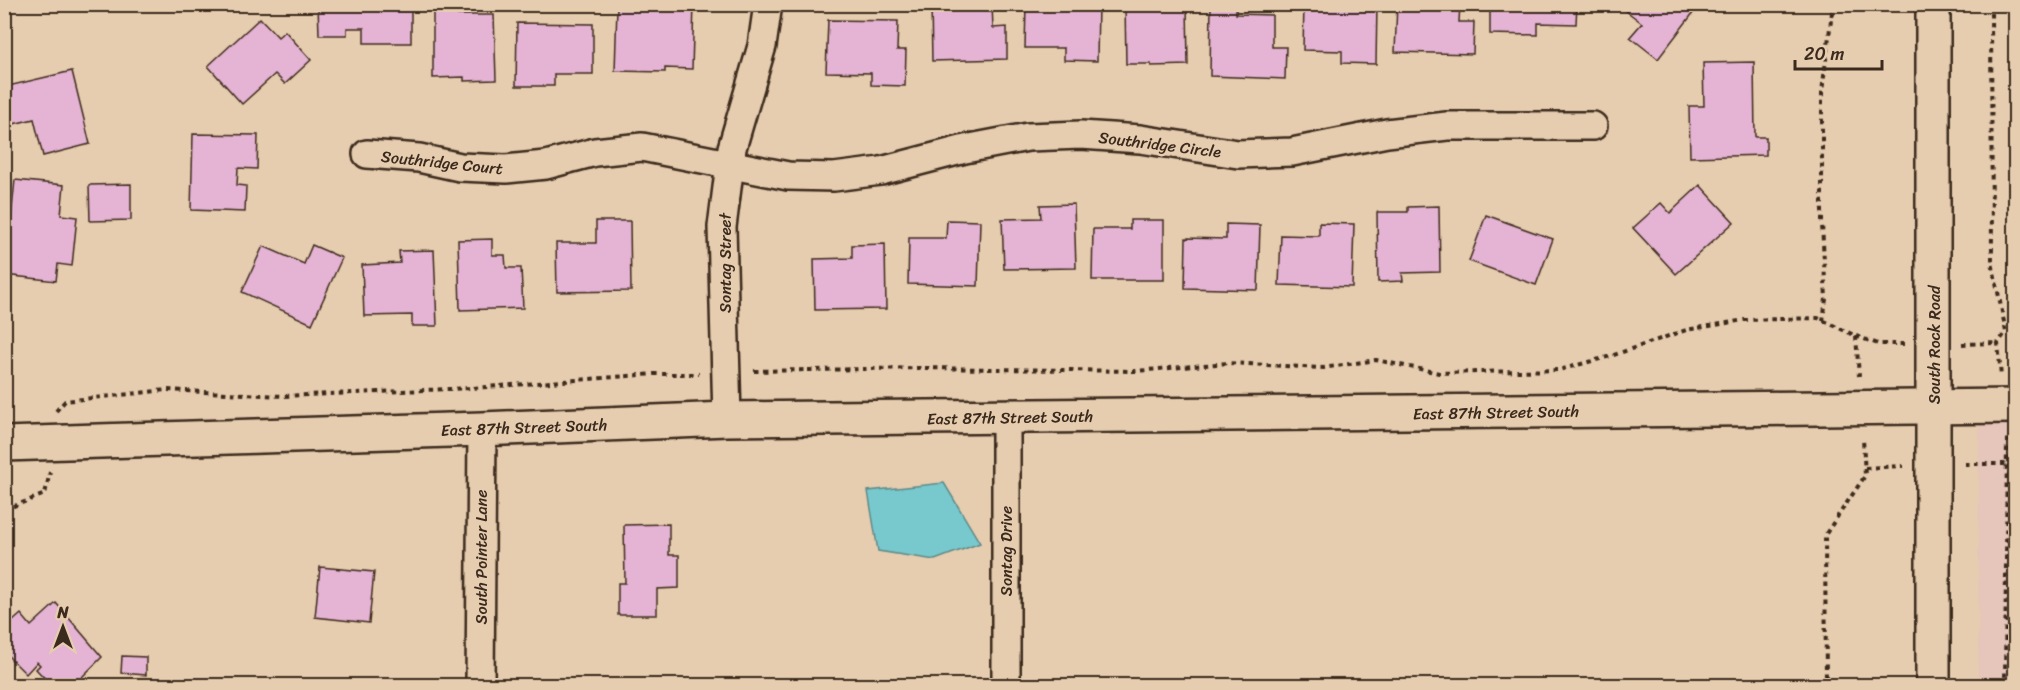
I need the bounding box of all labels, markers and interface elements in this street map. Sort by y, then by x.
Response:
scale bar [1795,33,1882,71]
text: 20 m [1804,38,1844,70]
street label: Southridge Circle [1097,123,1223,166]
street label: Southridge Court [380,142,504,183]
street label: Sontag Street [711,212,740,313]
street label: South Rock Road [1920,284,1949,404]
street label: East 87th Street South [1413,397,1579,428]
street label: East 87th Street South [927,402,1093,433]
street label: East 87th Street South [440,410,608,445]
street label: South Pointer Lane [467,490,496,624]
street label: Sontag Drive [992,506,1021,596]
north arrow [33,597,93,657]
text: N [56,598,69,627]

